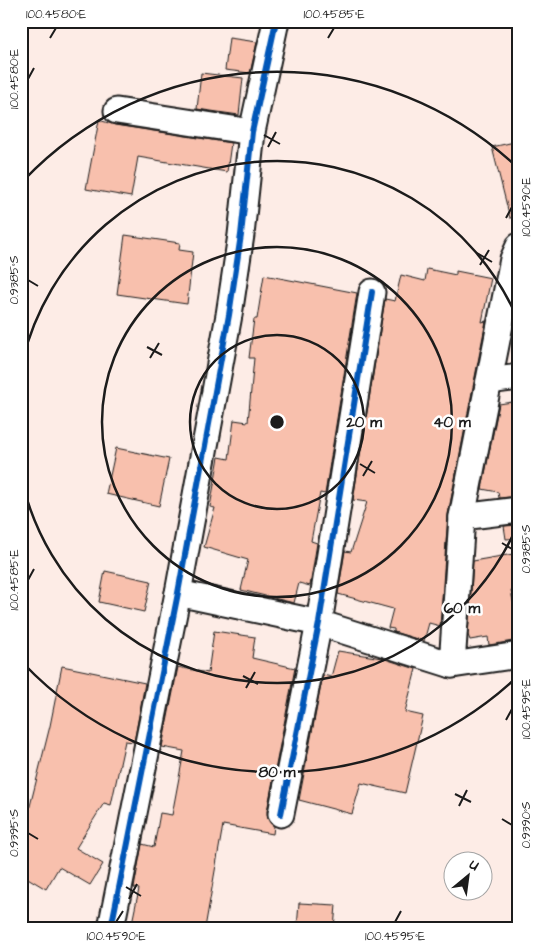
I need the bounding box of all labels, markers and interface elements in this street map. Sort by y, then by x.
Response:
text: 100.4580°E [26,6,86,23]
text: 100.4585°E [303,6,365,23]
text: 100.4580°E [6,49,23,109]
text: 100.4590°E [518,177,535,237]
text: 0.9385°S [6,255,23,304]
text: 20 m [345,412,382,433]
text: 40 m [433,412,471,433]
centre of rings [268,413,286,431]
text: 0.9385°S [518,524,535,573]
text: 100.4585°E [6,549,23,611]
text: 60 m [444,598,481,619]
text: 100.4595°E [518,679,535,739]
text: 80 m [259,762,296,783]
text: 0.9390°S [518,801,535,848]
text: 0.9395°S [6,809,23,857]
north arrow [442,852,492,902]
text: U [466,855,482,876]
text: 100.4590°E [86,928,146,945]
text: 100.4595°E [365,928,425,945]

